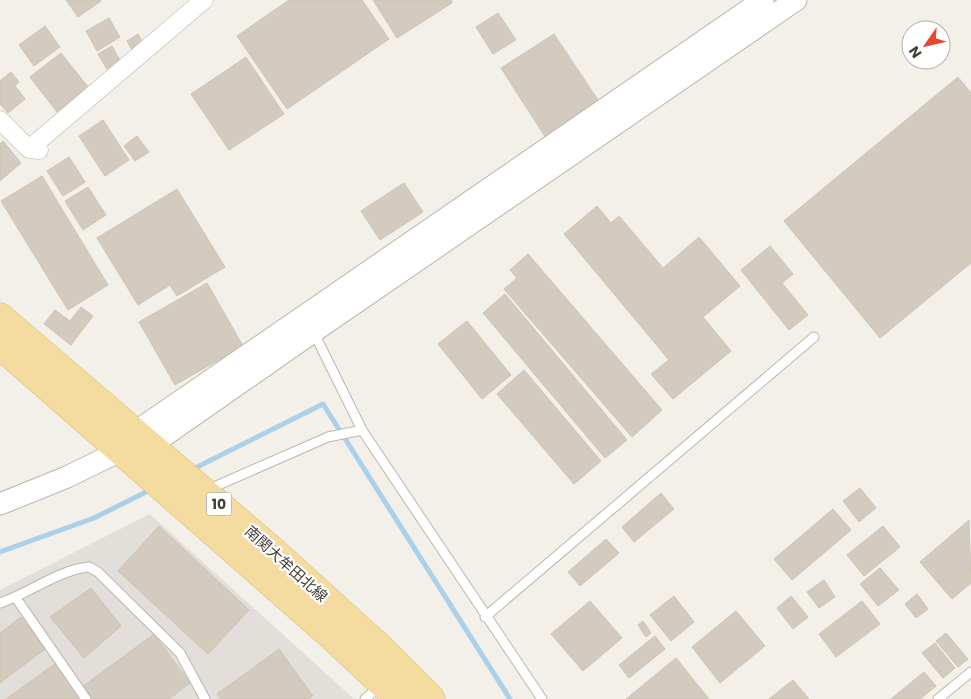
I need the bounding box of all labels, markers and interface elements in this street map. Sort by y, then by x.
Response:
north arrow [901,20,951,70]
text: N [904,42,926,62]
road number: 10 [206,492,232,516]
street label: 南関大牟田北線 [240,521,332,607]

